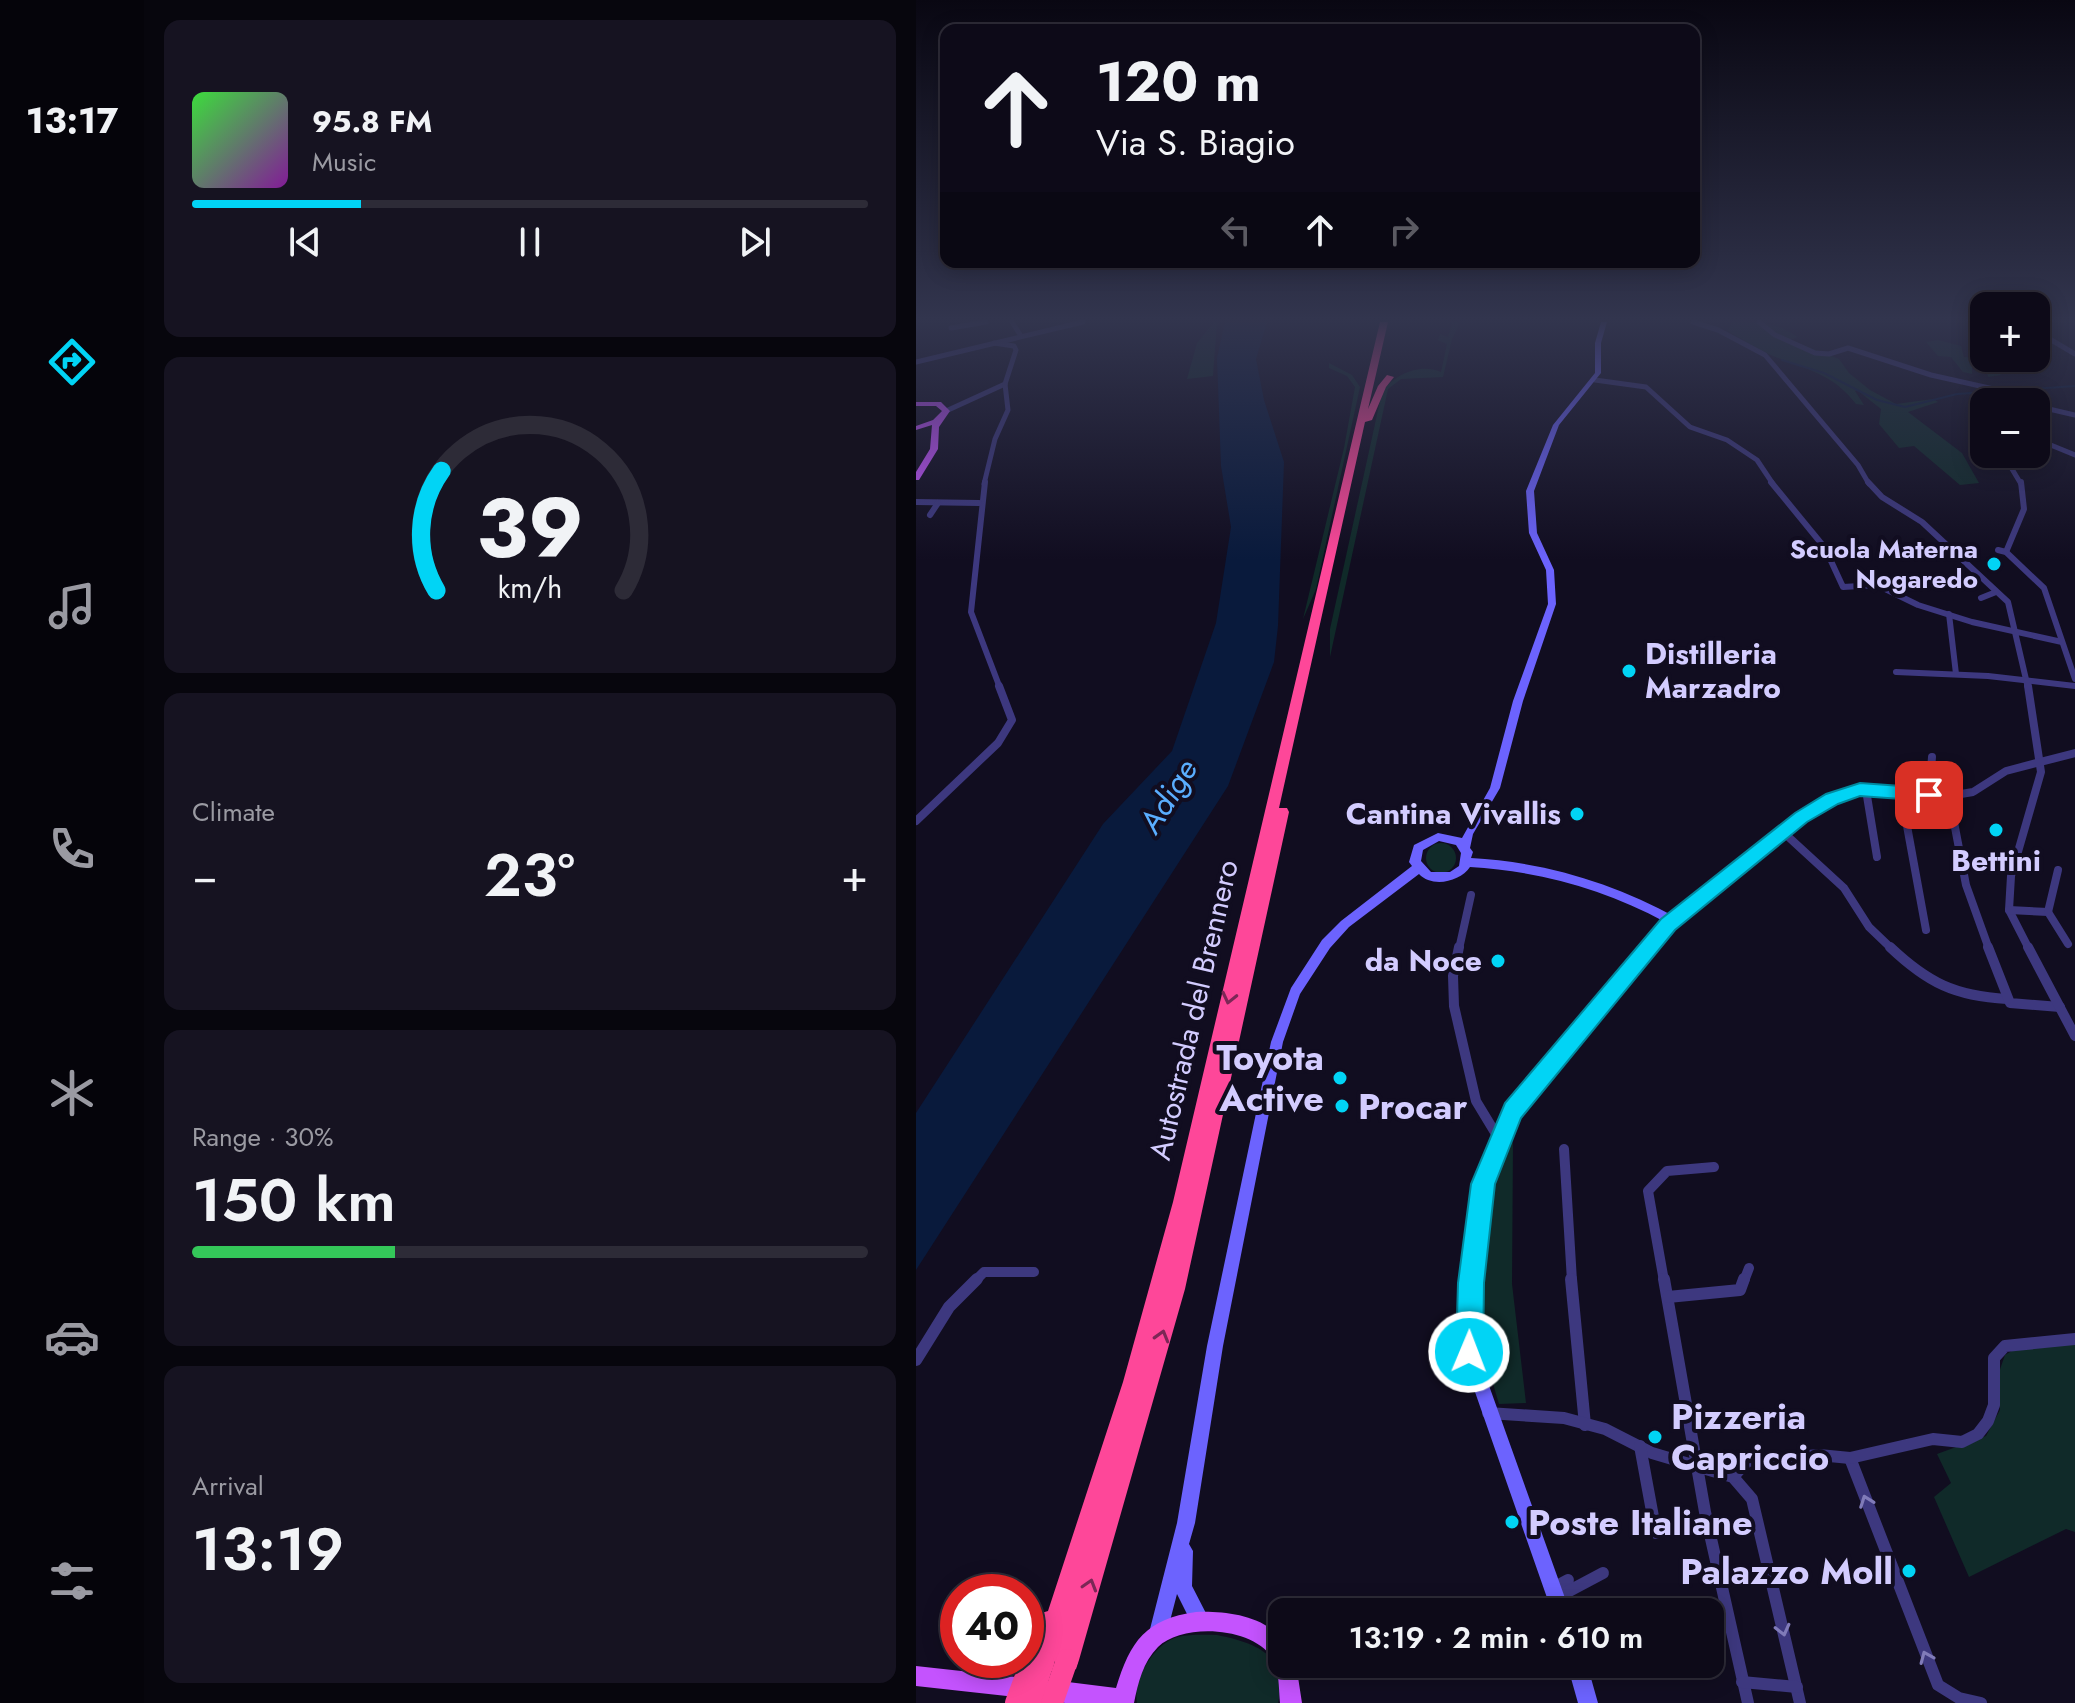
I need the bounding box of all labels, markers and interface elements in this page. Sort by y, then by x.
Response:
text: 120 m [1096,41,1261,122]
icon: ahead [964,56,1068,160]
text: 13:17 [26,94,118,146]
text: 95.8 FM [312,100,432,143]
text: Via S. Biagio [1096,116,1295,168]
text: Music [312,143,376,181]
icon: left [1214,208,1258,252]
icon: ahead [1298,208,1342,252]
icon: right [1382,208,1426,252]
icon: previous [283,220,327,264]
icon: pause [508,220,552,264]
icon: next [733,220,777,264]
map controls [1970,292,2050,468]
button: + [1970,292,2050,372]
icon: directions [44,334,100,390]
button: − [1970,388,2050,468]
text: 39 [476,467,584,587]
place label: Scuola Materna Nogaredo [1790,530,1978,598]
marker: Scuola Materna Nogaredo [1985,555,2003,573]
text: km/h [498,567,562,609]
icon: music [44,578,100,634]
place label: Distilleria Marzadro [1645,632,1781,709]
marker: Distilleria Marzadro [1620,662,1638,680]
water label: Adige [1127,750,1209,843]
pin [1895,761,1963,829]
icon: arrive [1907,773,1951,817]
place label: Cantina Vivallis [1346,792,1561,835]
text: Climate [192,793,275,831]
marker: Cantina Vivallis [1568,805,1586,823]
icon: phone [44,821,100,877]
marker: Bettini [1987,821,2005,839]
text: 23° [484,832,575,919]
place label: Bettini [1951,839,2041,882]
text: − [192,844,218,908]
text: + [841,844,868,908]
street label: Autostrada del Brennero [1138,856,1249,1164]
place label: da Noce [1365,939,1482,982]
marker: da Noce [1489,952,1507,970]
one-way arrow [1222,991,1239,1005]
place label: Toyota Active [1216,1031,1324,1124]
icon: climate [44,1065,100,1121]
marker: Toyota Active [1331,1069,1349,1087]
place label: Procar [1358,1080,1467,1132]
marker: Procar [1333,1097,1351,1115]
text: Range · 30% [192,1118,334,1156]
text: 150 km [192,1157,396,1244]
icon: car [44,1309,100,1365]
position arrow [1427,1310,1511,1394]
one-way arrow [1153,1329,1169,1343]
place label: Pizzeria Capriccio [1671,1390,1829,1483]
marker: Pizzeria Capriccio [1646,1428,1664,1446]
text: Arrival [192,1467,264,1505]
one-way arrow [1859,1495,1875,1509]
place label: Poste Italiane [1528,1496,1753,1548]
text: 13:19 [192,1506,344,1593]
marker: Poste Italiane [1503,1513,1521,1531]
place label: Palazzo Moll [1680,1545,1893,1597]
icon: filters [44,1553,100,1609]
marker: Palazzo Moll [1900,1562,1918,1580]
speed limit sign: 40 [940,1574,1044,1678]
one-way arrow [1081,1579,1097,1593]
text: 13:19 · 2 min · 610 m [1349,1616,1643,1659]
one-way arrow [1773,1622,1790,1636]
one-way arrow [1919,1651,1935,1665]

